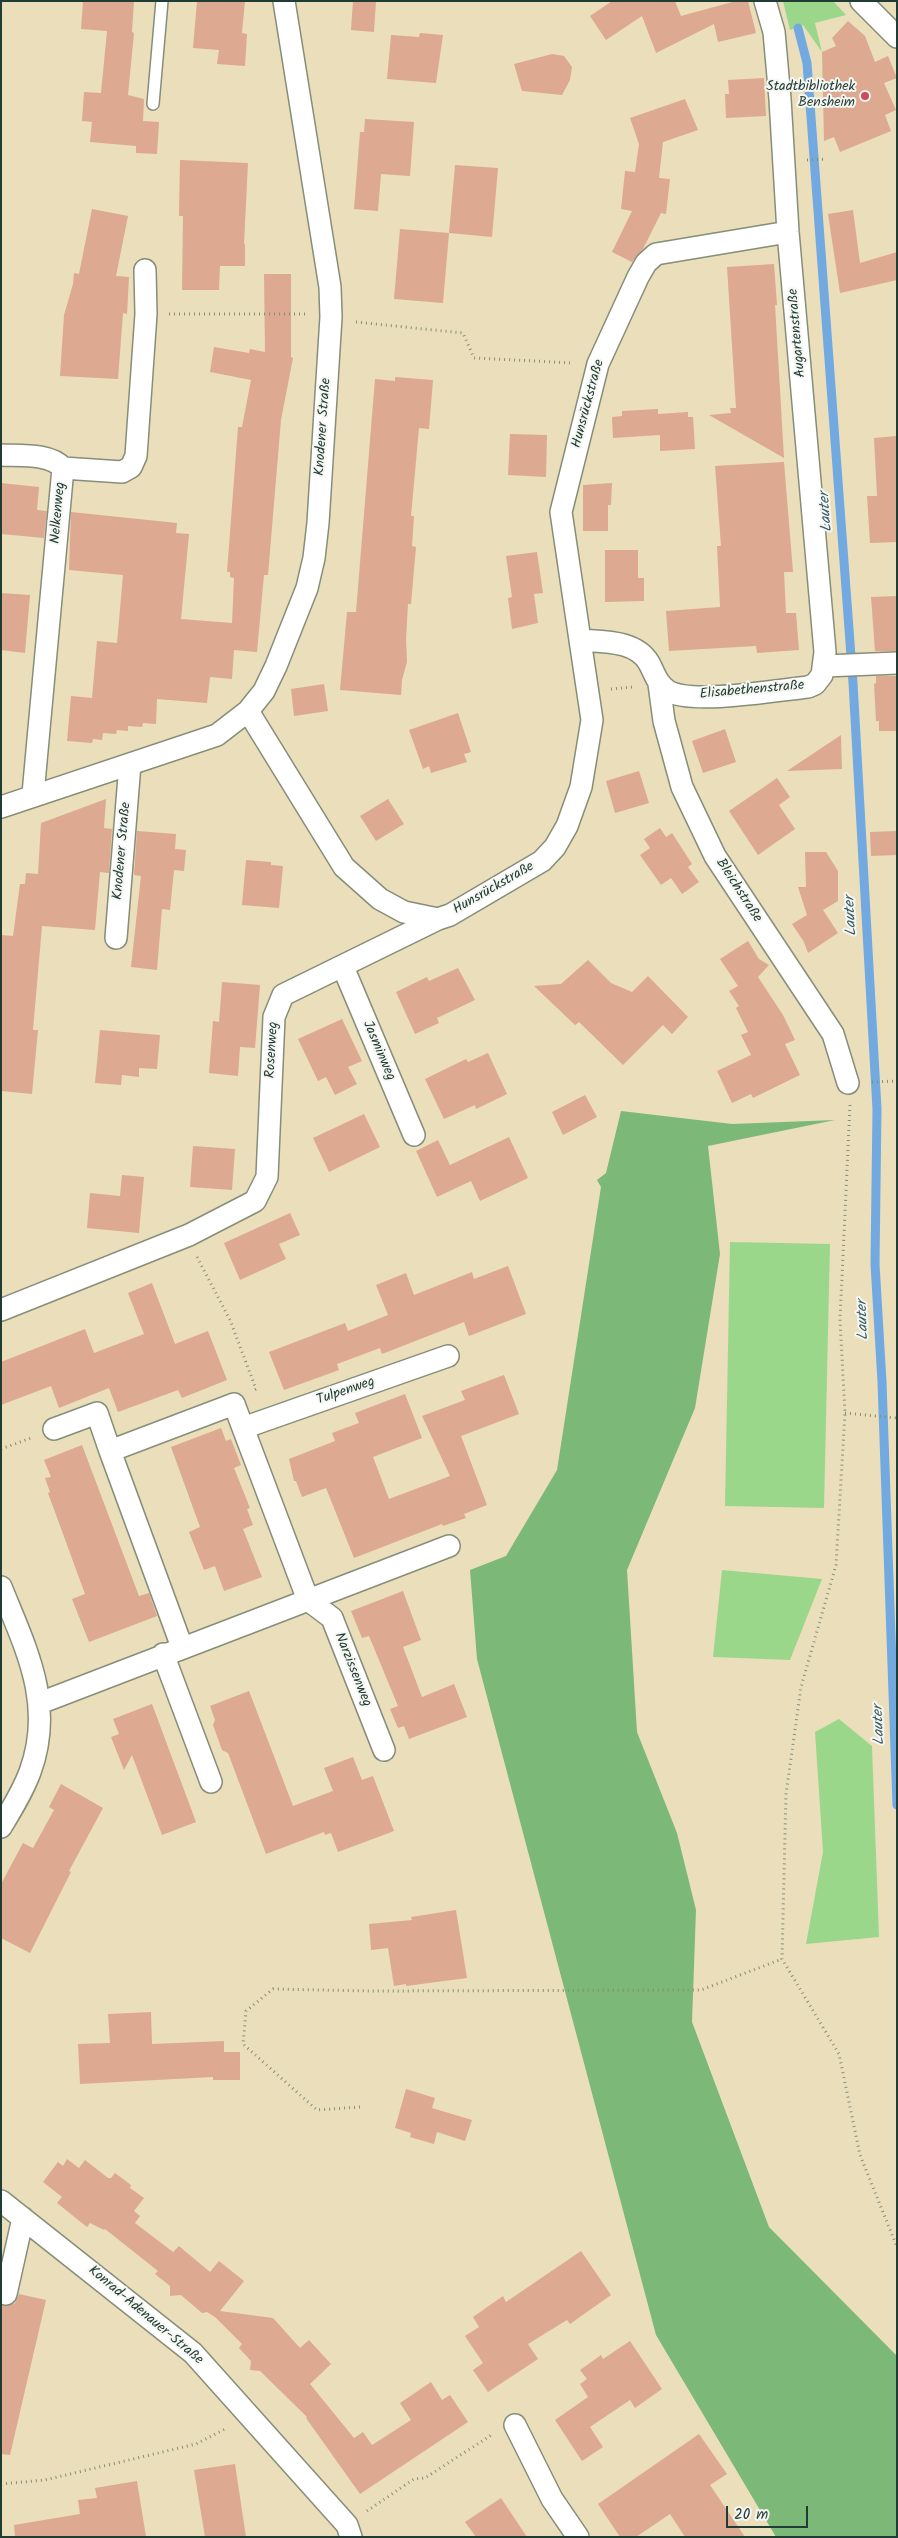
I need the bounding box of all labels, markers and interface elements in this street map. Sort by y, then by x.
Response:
place label: Stadtbibliothek Bensheim [766,80,855,112]
marker: Stadtbibliothek Bensheim [859,90,871,102]
street label: Augartenstraße [786,288,810,378]
street label: Hunsrückstraße [569,358,609,450]
street label: Knodener Straße [312,378,336,476]
street label: Nelkenweg [48,481,70,545]
water label: Lauter [817,491,837,533]
street label: Elisabethenstraße [699,678,805,704]
street label: Knodener Straße [110,801,136,901]
street label: Bleichstraße [711,856,765,926]
street label: Hunsrückstraße [451,859,537,919]
water label: Lauter [842,896,862,936]
street label: Jasminweg [358,1019,398,1083]
street label: Rosenweg [263,1021,283,1079]
water label: Lauter [854,1300,874,1340]
street label: Tulpenweg [315,1374,377,1410]
street label: Narzissenweg [330,1631,374,1709]
water label: Lauter [870,1705,890,1745]
street label: Konrad-Adenauer-Straße [84,2263,206,2369]
scale bar [728,2496,810,2528]
text: 20 m [734,2503,768,2527]

